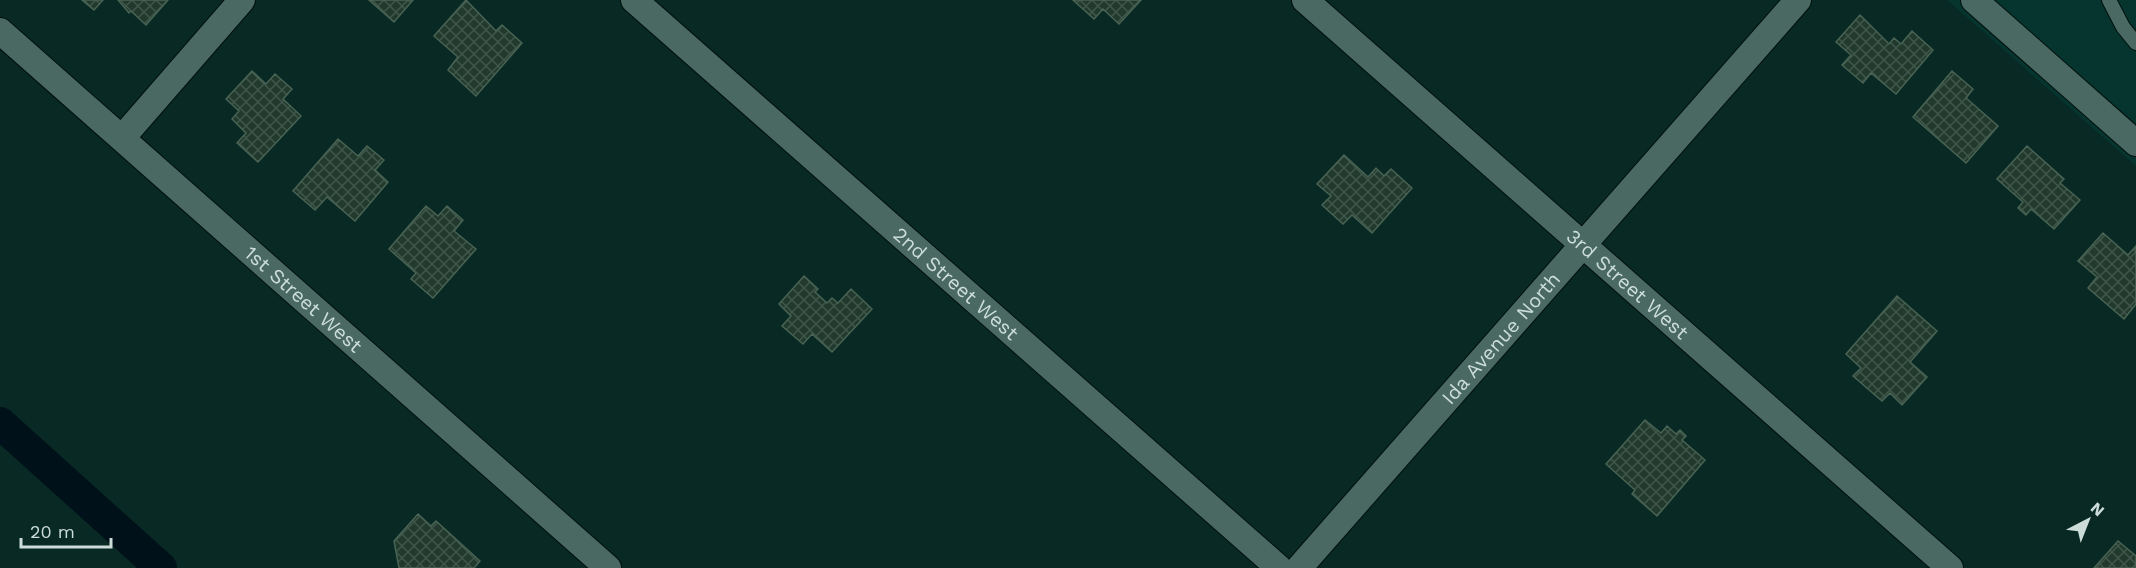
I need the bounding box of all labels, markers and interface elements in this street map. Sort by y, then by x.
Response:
street label: 2nd Street West [888,222,1024,345]
street label: 3rd Street West [1562,224,1694,345]
street label: 1st Street West [240,241,368,358]
street label: Ida Avenue North [1437,267,1565,409]
north arrow [2058,490,2118,550]
text: N [2087,498,2108,520]
scale bar [21,511,111,549]
text: 20 m [30,521,75,542]

